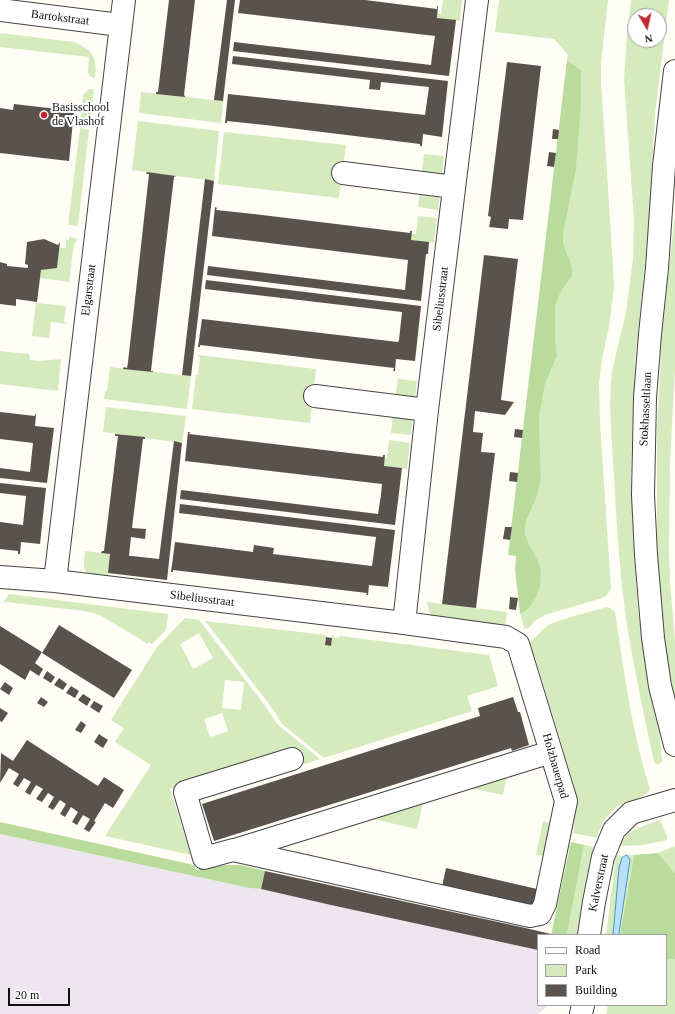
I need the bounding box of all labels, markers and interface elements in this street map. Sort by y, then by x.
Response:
street label: Bartokstraat [30,7,90,29]
north arrow [627,8,667,48]
text: N [644,32,654,45]
place label: Basisschool de Vlashof [52,101,109,129]
marker: Basisschool de Vlashof [39,110,49,120]
street label: Elgarstraat [79,263,99,317]
street label: Sibeliusstraat [430,266,452,332]
street label: Stokhasseltlaan [637,371,655,447]
street label: Sibeliusstraat [169,588,235,610]
street label: Holzbauerpad [539,732,571,800]
street label: Kalverstraat [586,853,612,913]
legend [537,934,667,1006]
text: Road [575,943,600,957]
text: Park [575,963,597,977]
scale bar [10,980,72,1006]
text: Building [575,983,617,997]
text: 20 m [15,988,39,1002]

